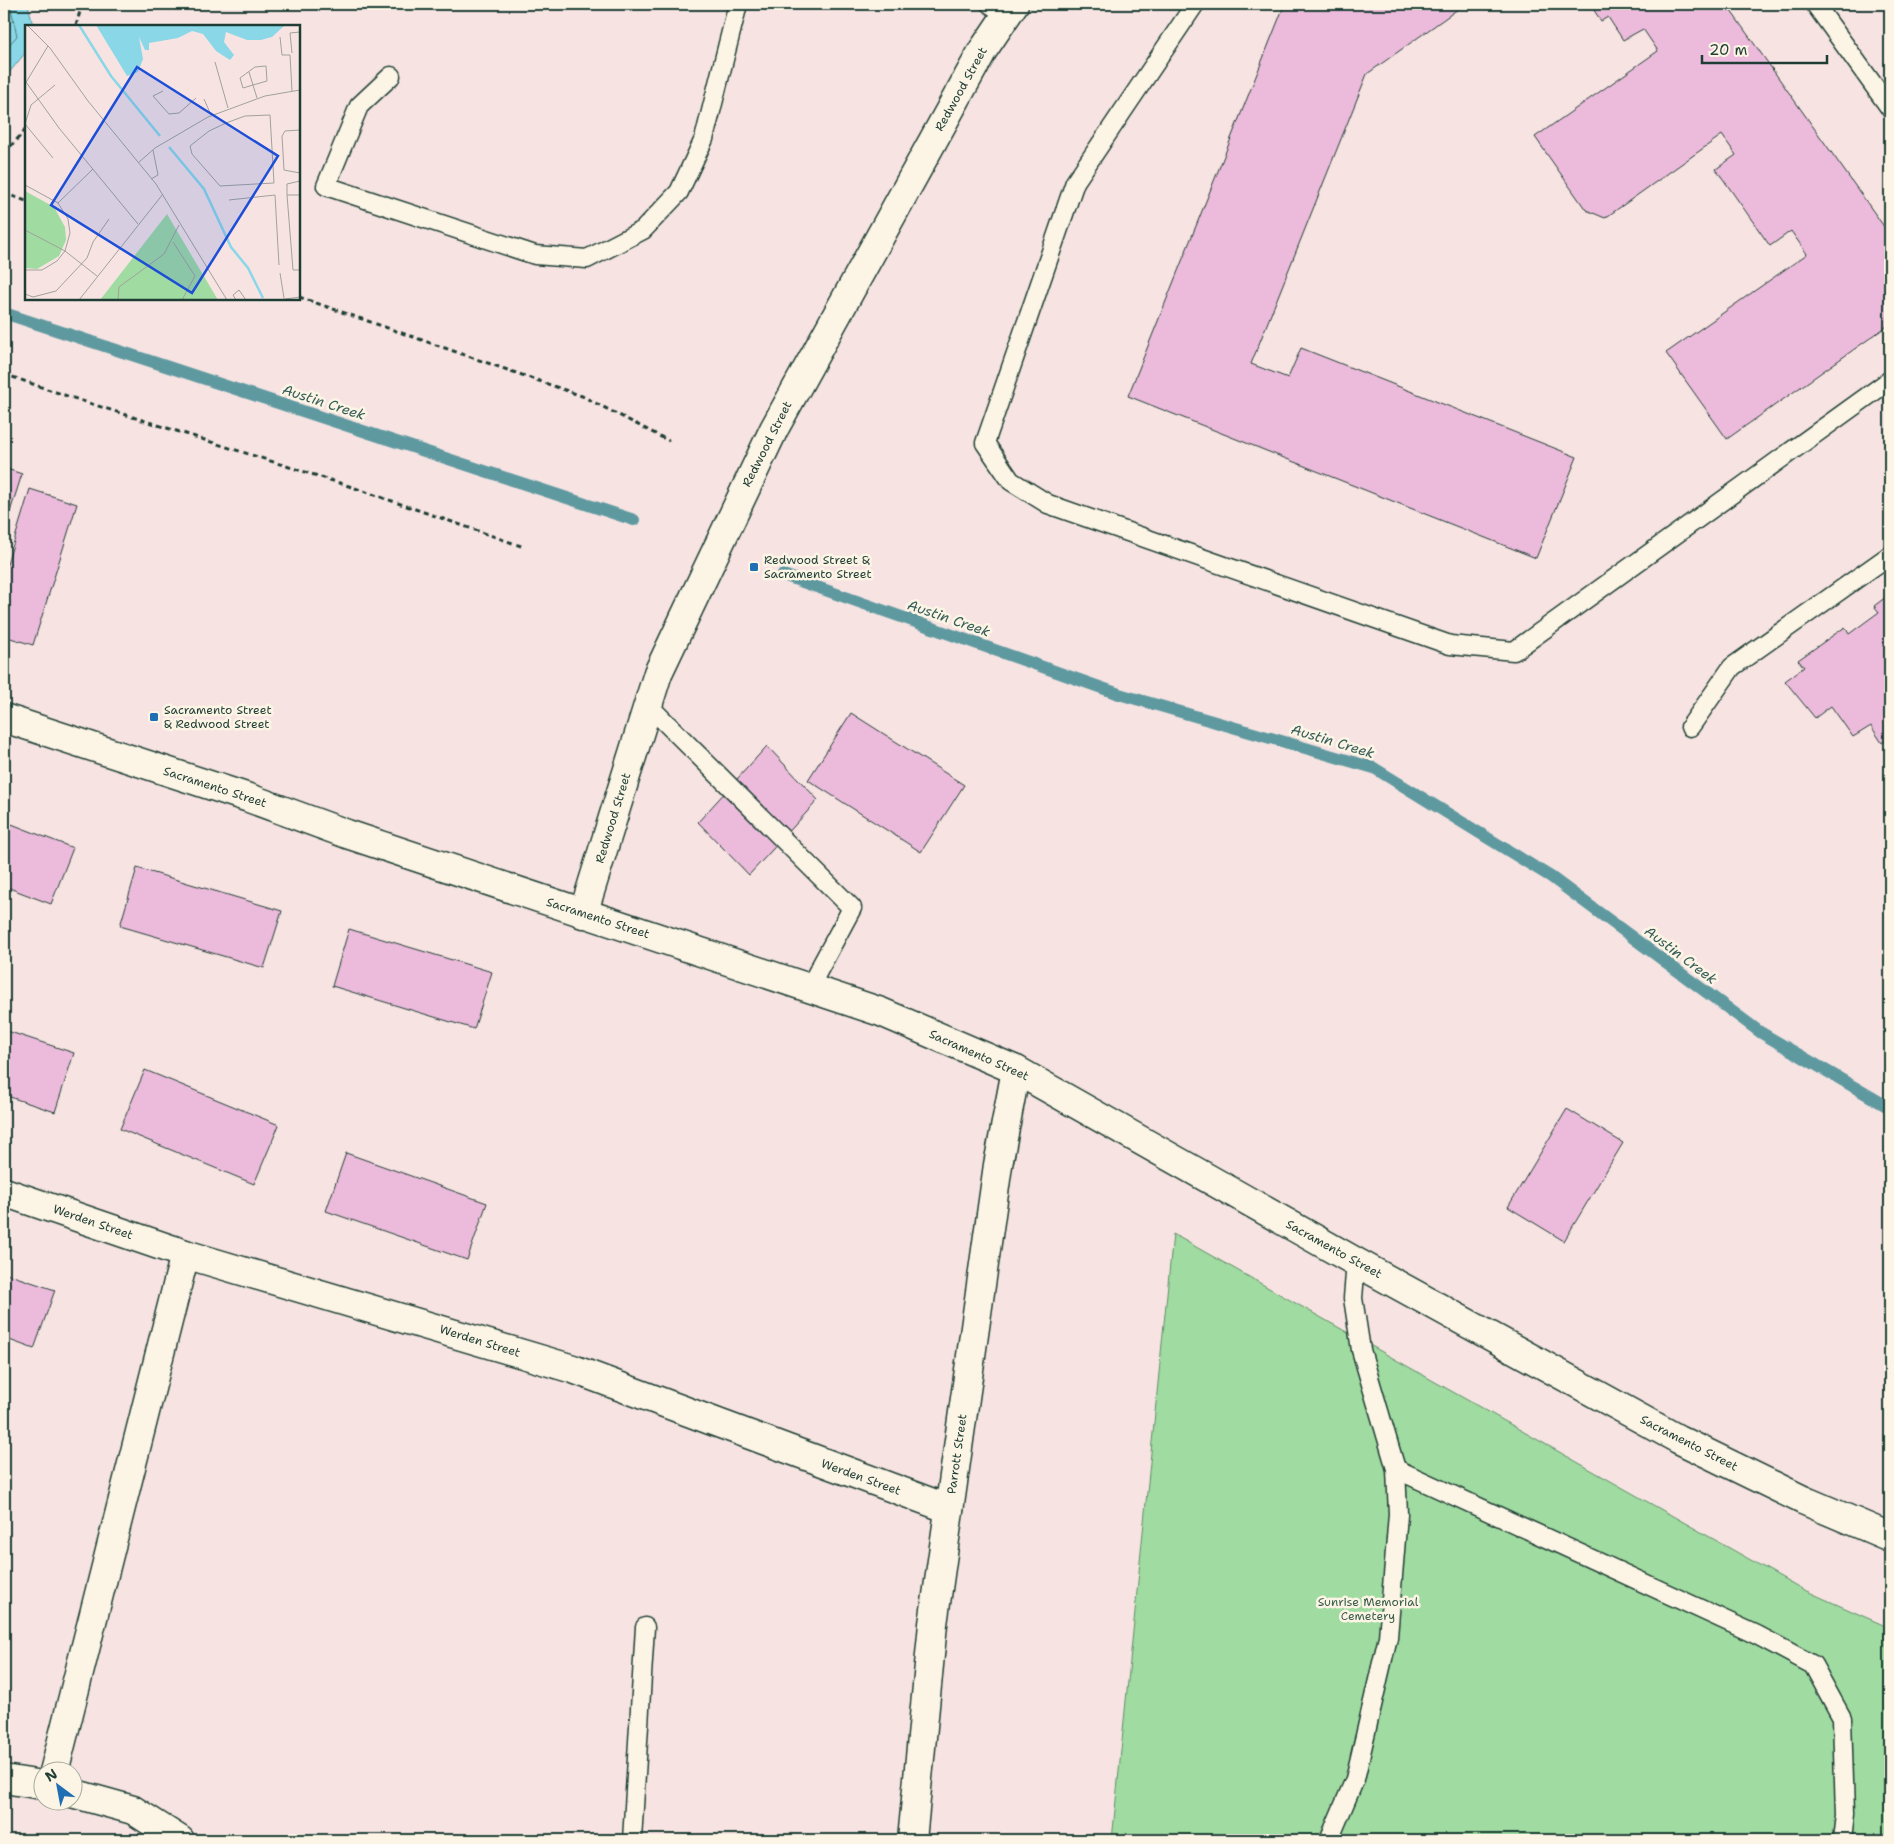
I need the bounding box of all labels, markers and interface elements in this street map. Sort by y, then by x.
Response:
inset map [25,25,300,300]
scale bar [1702,32,1826,64]
text: 20 m [1709,40,1748,60]
street label: Redwood Street [931,44,991,134]
water label: Austin Creek [280,380,368,424]
street label: Redwood Street [739,398,795,490]
place label: Redwood Street & Sacramento Street [764,552,872,582]
marker: Redwood Street & Sacramento Street [748,561,760,573]
water label: Austin Creek [905,595,993,641]
place label: Sacramento Street & Redwood Street [164,702,272,732]
marker: Sacramento Street & Redwood Street [148,711,160,723]
water label: Austin Creek [1289,720,1377,762]
street label: Sacramento Street [161,763,269,811]
street label: Redwood Street [592,771,634,865]
street label: Sacramento Street [544,894,652,942]
water label: Austin Creek [1641,922,1721,988]
street label: Sacramento Street [927,1026,1031,1084]
street label: Werden Street [51,1201,135,1243]
street label: Sacramento Street [1283,1216,1385,1282]
street label: Werden Street [438,1321,522,1361]
street label: Sacramento Street [1637,1411,1741,1475]
street label: Parrott Street [943,1413,971,1495]
street label: Werden Street [819,1455,903,1499]
park label: Sunrise Memorial Cemetery [1318,1594,1419,1624]
north arrow [32,1762,82,1812]
text: N [42,1764,61,1786]

